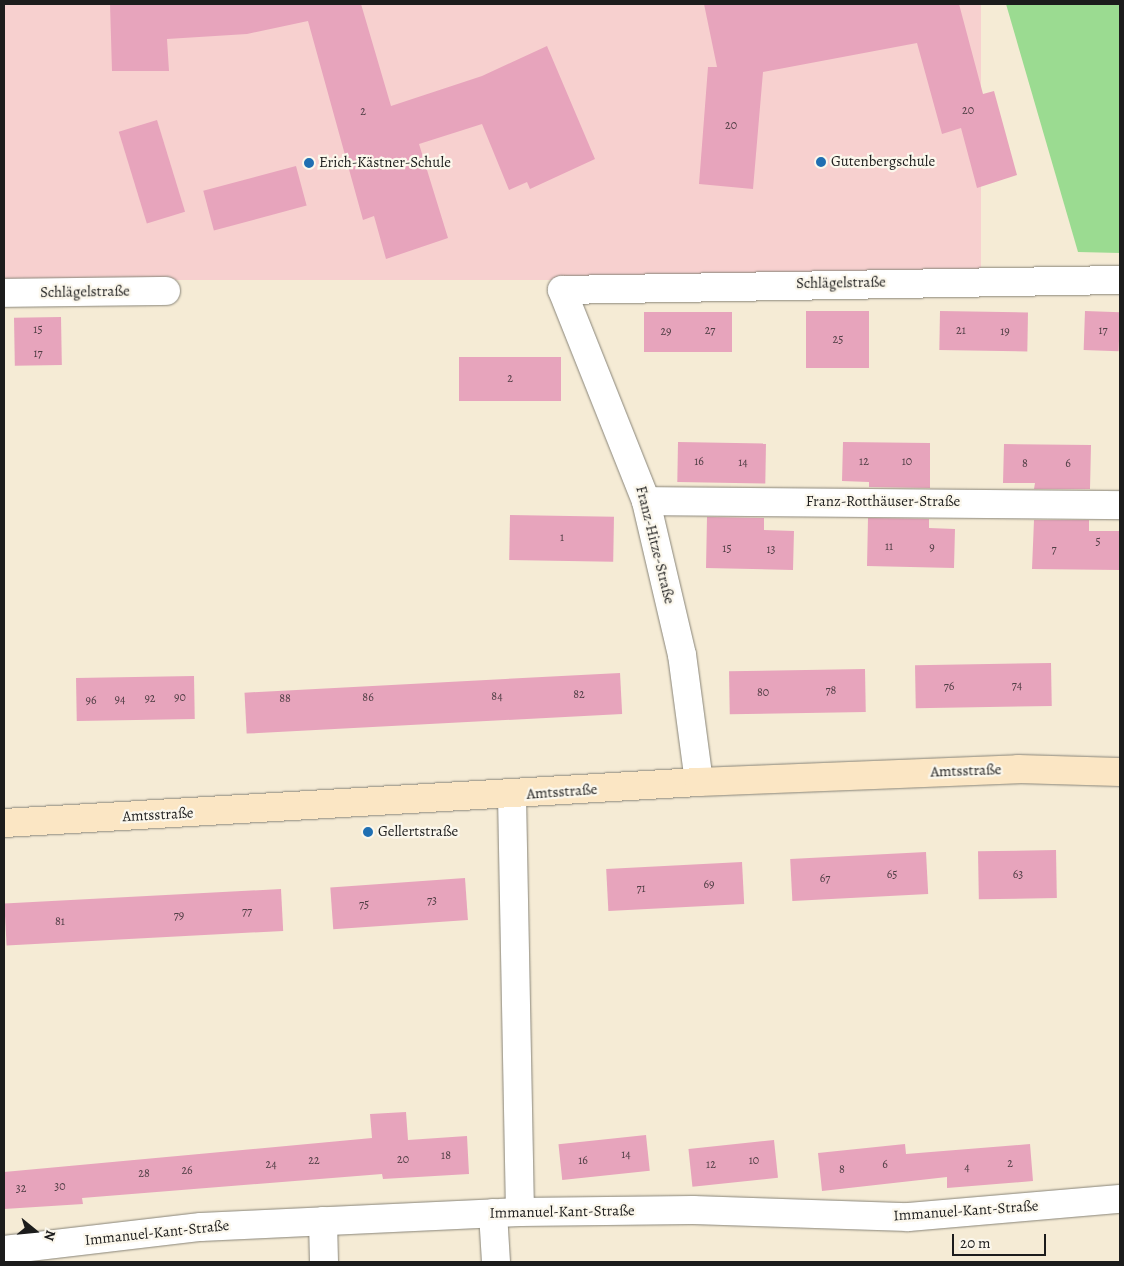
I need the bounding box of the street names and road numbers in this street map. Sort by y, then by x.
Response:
street label: Schlägelstraße [796,273,886,293]
street label: Schlägelstraße [40,282,130,302]
street label: Franz-Hitze-Straße [632,484,678,606]
street label: Franz-Rotthäuser-Straße [806,493,960,511]
street label: Amtsstraße [930,761,1002,781]
street label: Amtsstraße [526,781,598,803]
street label: Amtsstraße [122,804,194,826]
street label: Immanuel-Kant-Straße [893,1197,1039,1225]
street label: Immanuel-Kant-Straße [489,1202,635,1222]
street label: Immanuel-Kant-Straße [84,1216,230,1250]

